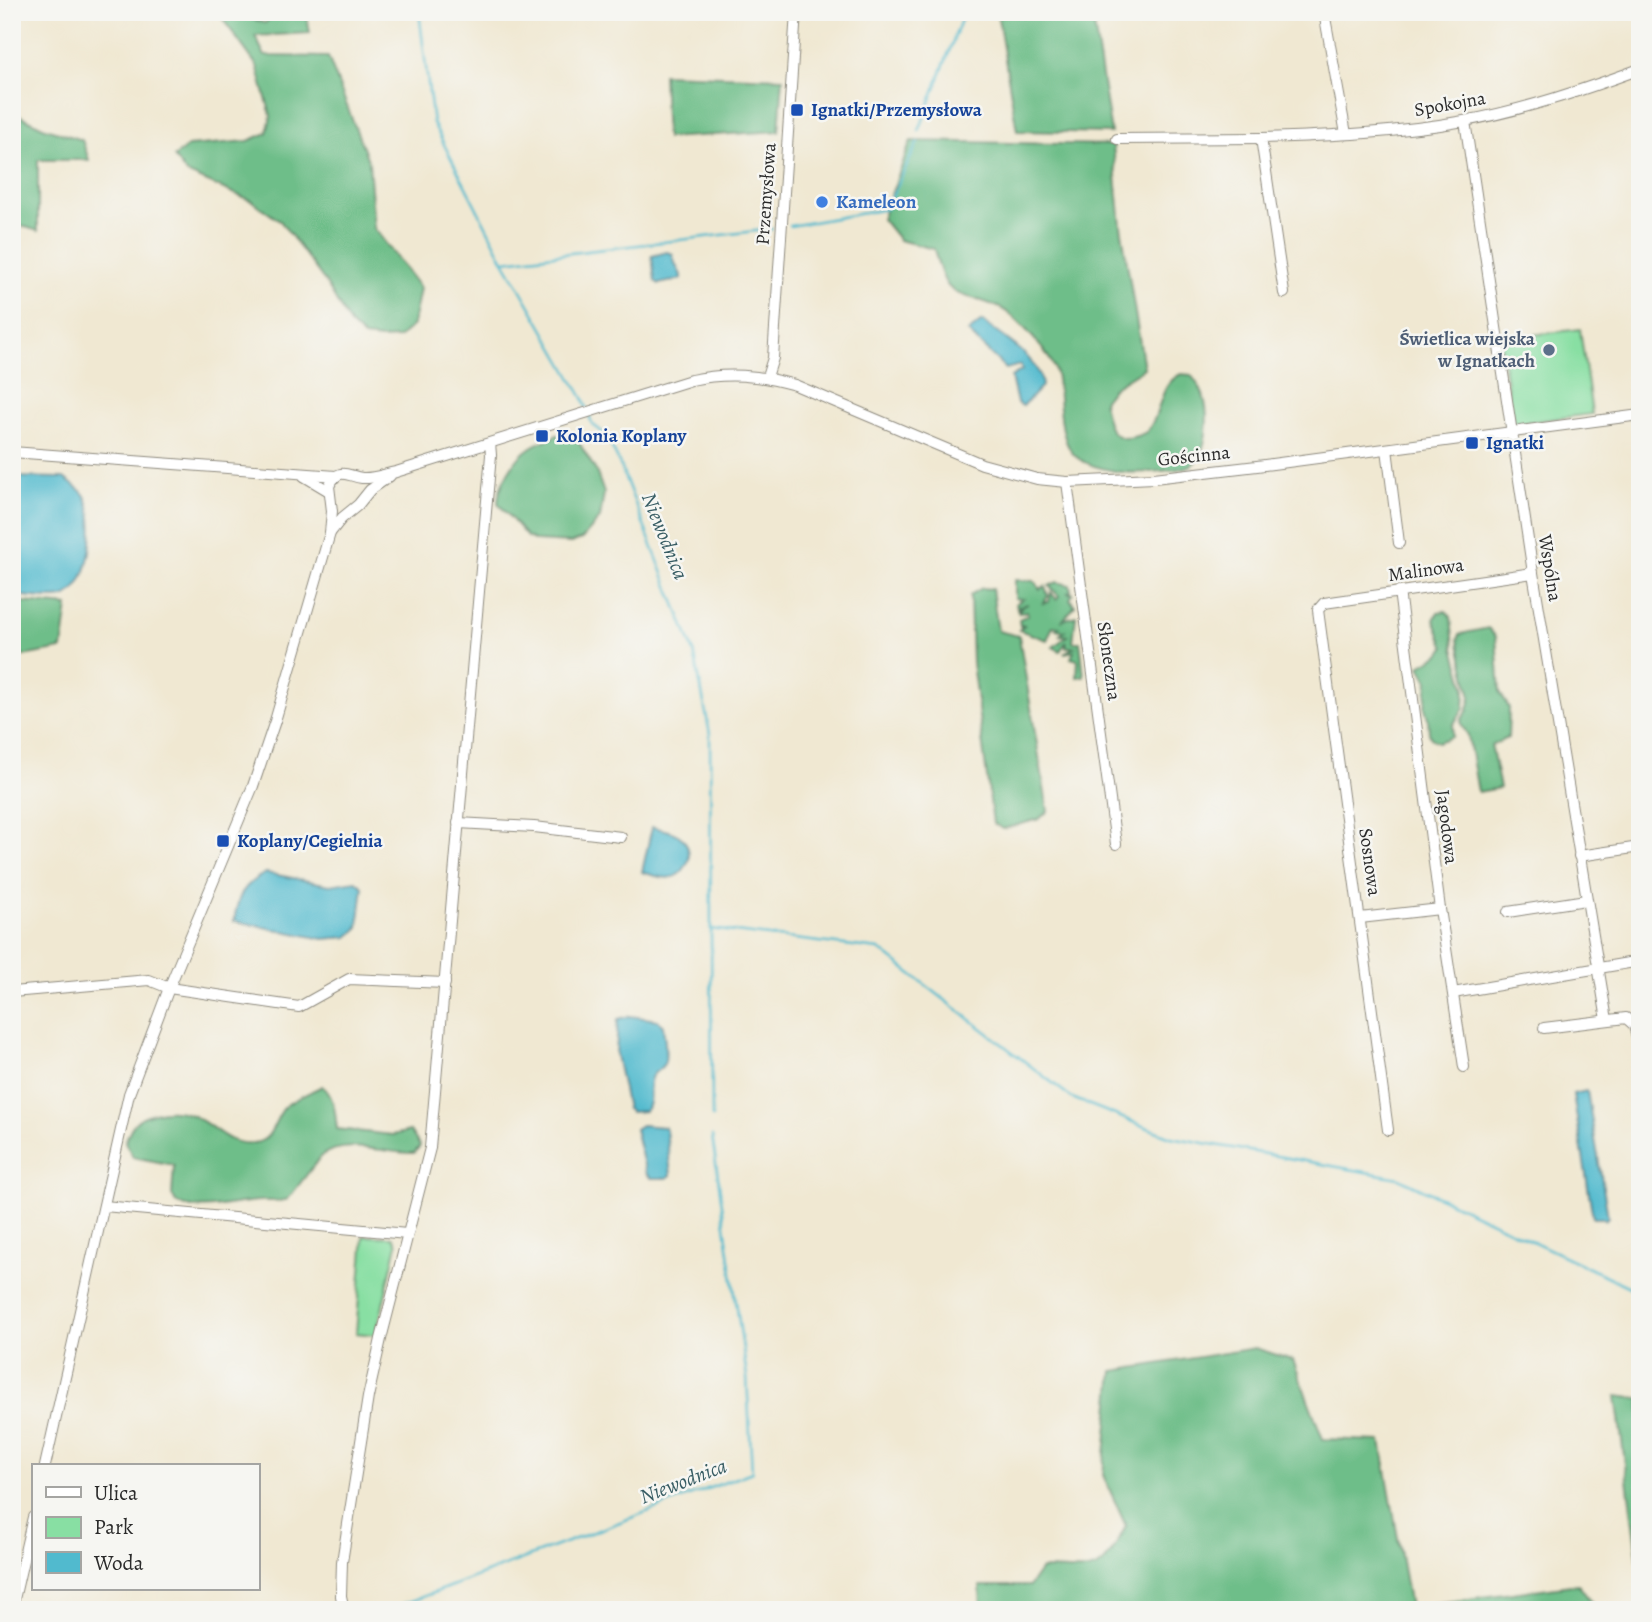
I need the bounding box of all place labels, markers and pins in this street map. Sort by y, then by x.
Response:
place label: Ignatki/Przemysłowa [811,97,983,123]
marker: Ignatki/Przemysłowa [789,102,805,118]
place label: Kameleon [836,189,917,215]
marker: Kameleon [814,194,830,210]
place label: Świetlica wiejska w Ignatkach [1400,326,1536,374]
marker: Świetlica wiejska w Ignatkach [1541,342,1557,358]
place label: Kolonia Koplany [556,423,688,449]
marker: Kolonia Koplany [534,428,550,444]
place label: Ignatki [1486,430,1544,456]
marker: Ignatki [1464,435,1480,451]
place label: Koplany/Cegielnia [237,828,384,854]
marker: Koplany/Cegielnia [215,833,231,849]

